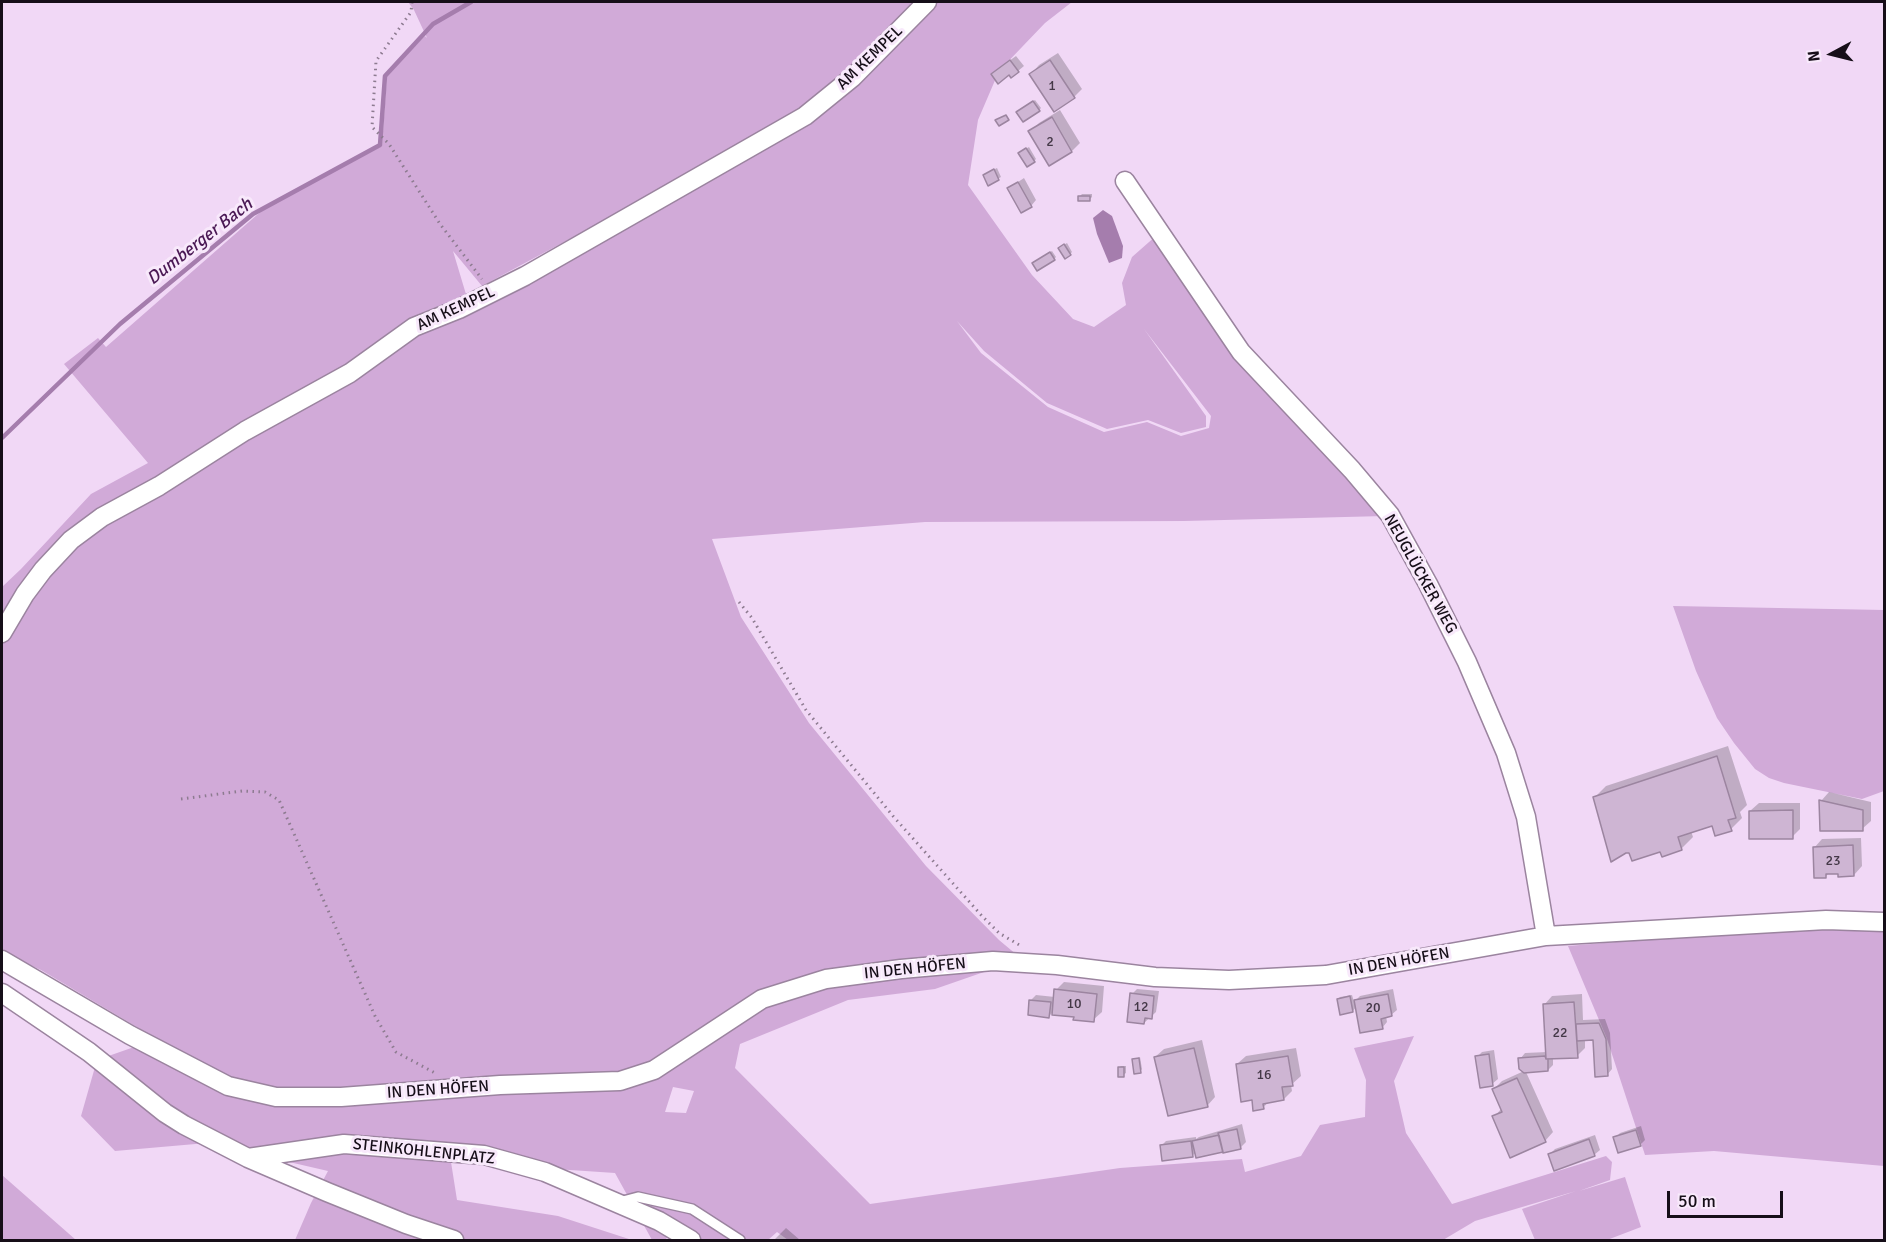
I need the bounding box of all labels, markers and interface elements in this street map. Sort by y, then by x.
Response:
street label: AM KEMPEL [833,22,907,94]
north arrow [1802,24,1862,84]
text: N [1804,49,1825,63]
house number: 1 [1048,78,1056,94]
house number: 2 [1046,134,1054,150]
water label: Dumberger Bach [143,194,257,290]
street label: AM KEMPEL [414,283,498,335]
street label: NEUGLÜCKER WEG [1379,511,1461,637]
house number: 23 [1825,853,1841,869]
street label: IN DEN HÖFEN [1347,944,1451,980]
street label: IN DEN HÖFEN [863,954,967,984]
house number: 10 [1066,996,1082,1012]
house number: 12 [1133,999,1149,1015]
house number: 20 [1365,1000,1381,1016]
house number: 22 [1552,1025,1568,1041]
house number: 16 [1256,1067,1272,1083]
street label: IN DEN HÖFEN [386,1077,490,1103]
street label: STEINKOHLENPLATZ [352,1135,496,1169]
scale bar [1670,1179,1786,1217]
text: 50 m [1678,1190,1716,1212]

